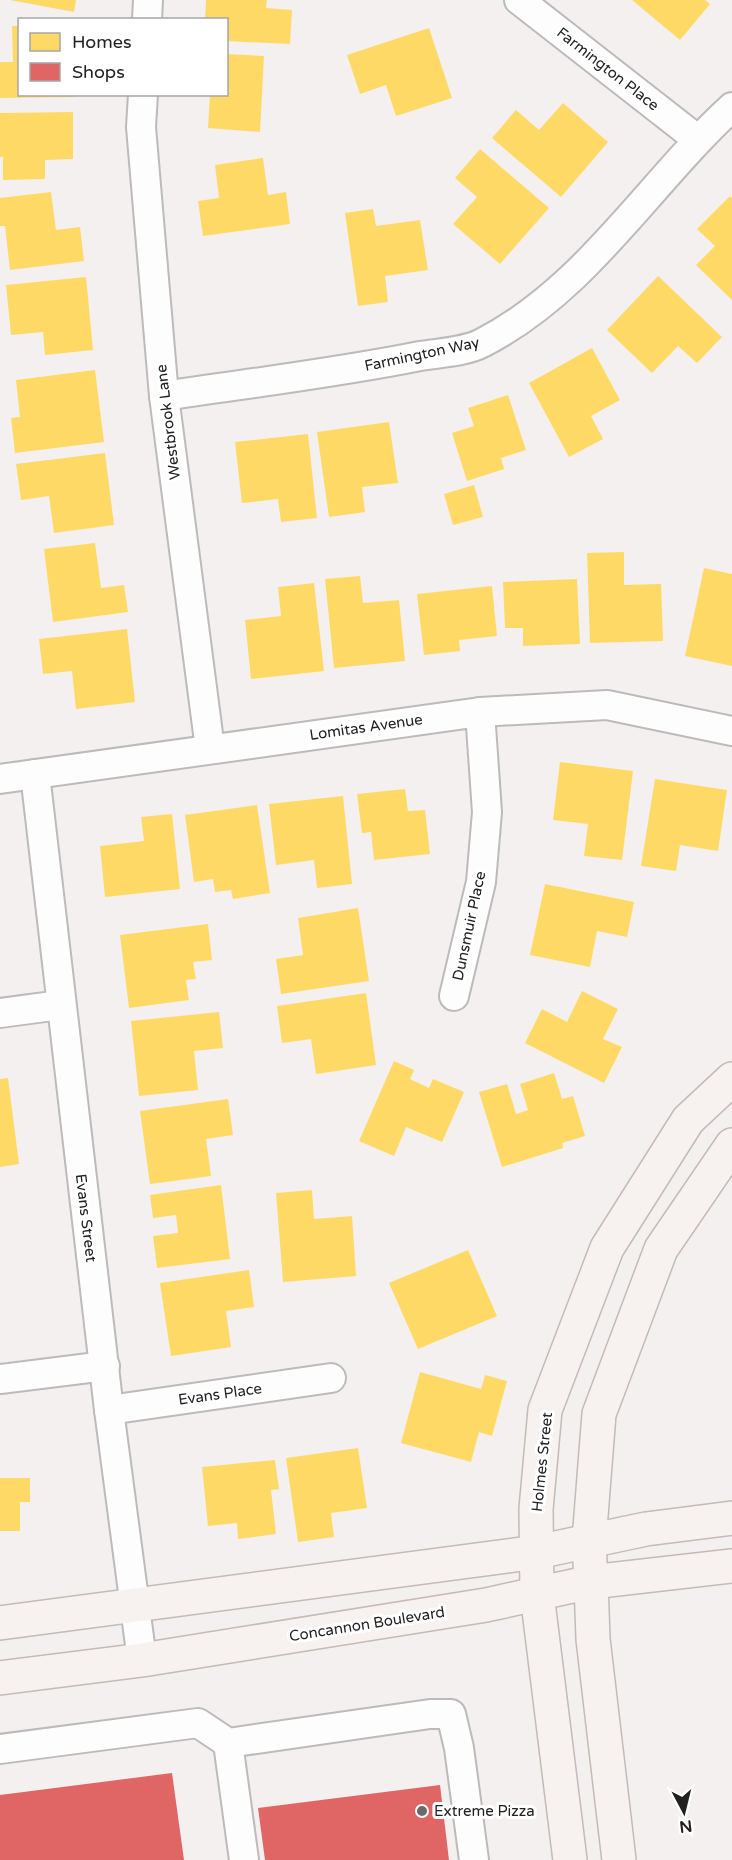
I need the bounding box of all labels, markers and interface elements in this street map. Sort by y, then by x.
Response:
legend [18,18,228,96]
street label: Farmington Place [553,24,663,114]
text: Homes [72,31,132,53]
text: Shops [72,61,125,83]
street label: Farmington Way [363,333,481,375]
street label: Westbrook Lane [152,363,184,481]
street label: Lomitas Avenue [308,710,424,744]
street label: Dunsmuir Place [449,870,489,982]
street label: Evans Street [72,1173,100,1263]
street label: Evans Place [177,1379,263,1409]
street label: Holmes Street [528,1411,556,1513]
street label: Concannon Boulevard [288,1603,446,1645]
north arrow [654,1782,714,1842]
place label: Extreme Pizza [434,1802,535,1820]
marker: Extreme Pizza [415,1804,429,1818]
text: N [678,1815,693,1837]

